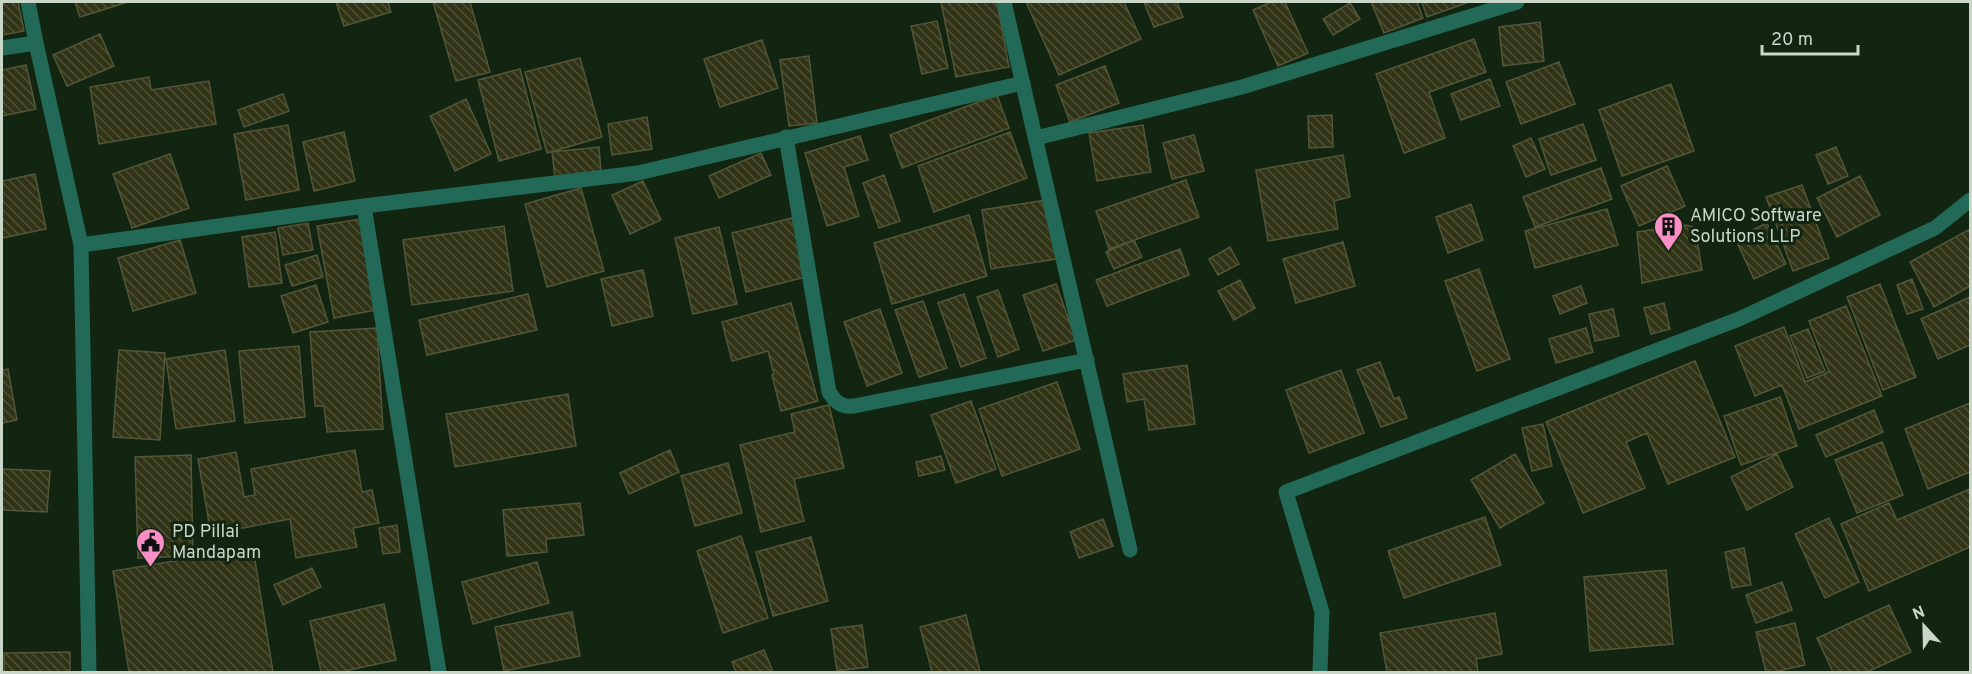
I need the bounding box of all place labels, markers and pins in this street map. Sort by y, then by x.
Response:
place label: AMICO Software Solutions LLP [1690,205,1822,249]
building icon: AMICO Software Solutions LLP [1653,210,1685,252]
place label: PD Pillai Mandapam [172,521,261,565]
public building icon: PD Pillai Mandapam [135,526,167,568]

